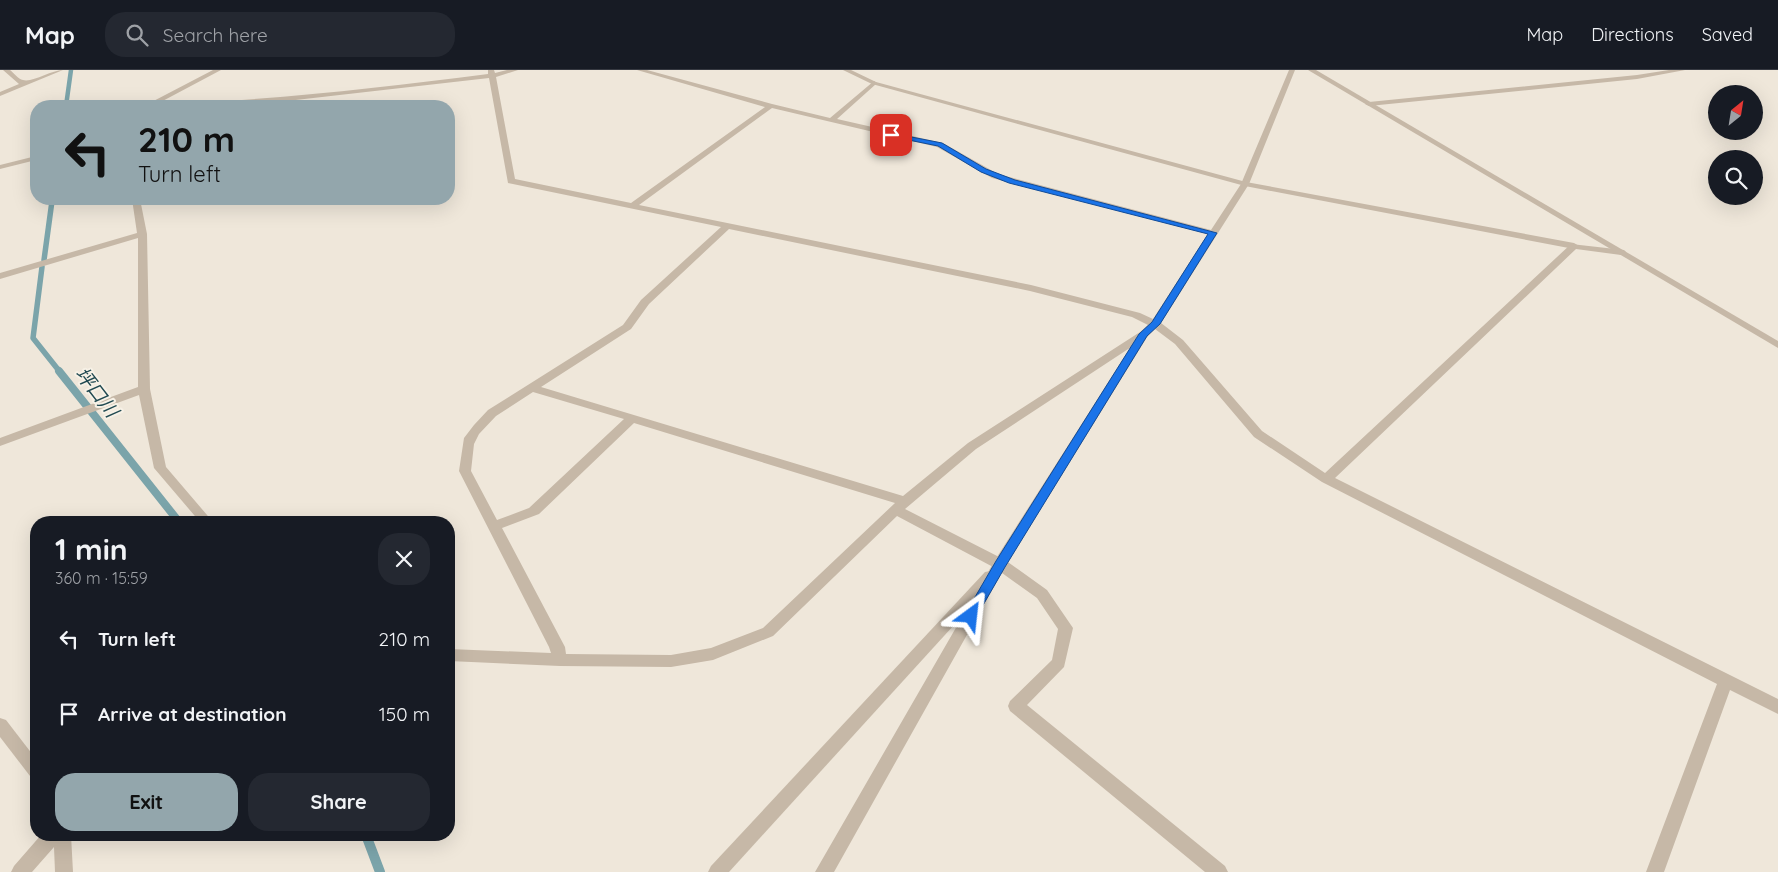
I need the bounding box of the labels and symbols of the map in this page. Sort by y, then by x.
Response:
north arrow [1708,85,1762,140]
pin [870,114,912,156]
water label: 坪口川 [70,362,125,423]
position arrow [944,589,996,641]

